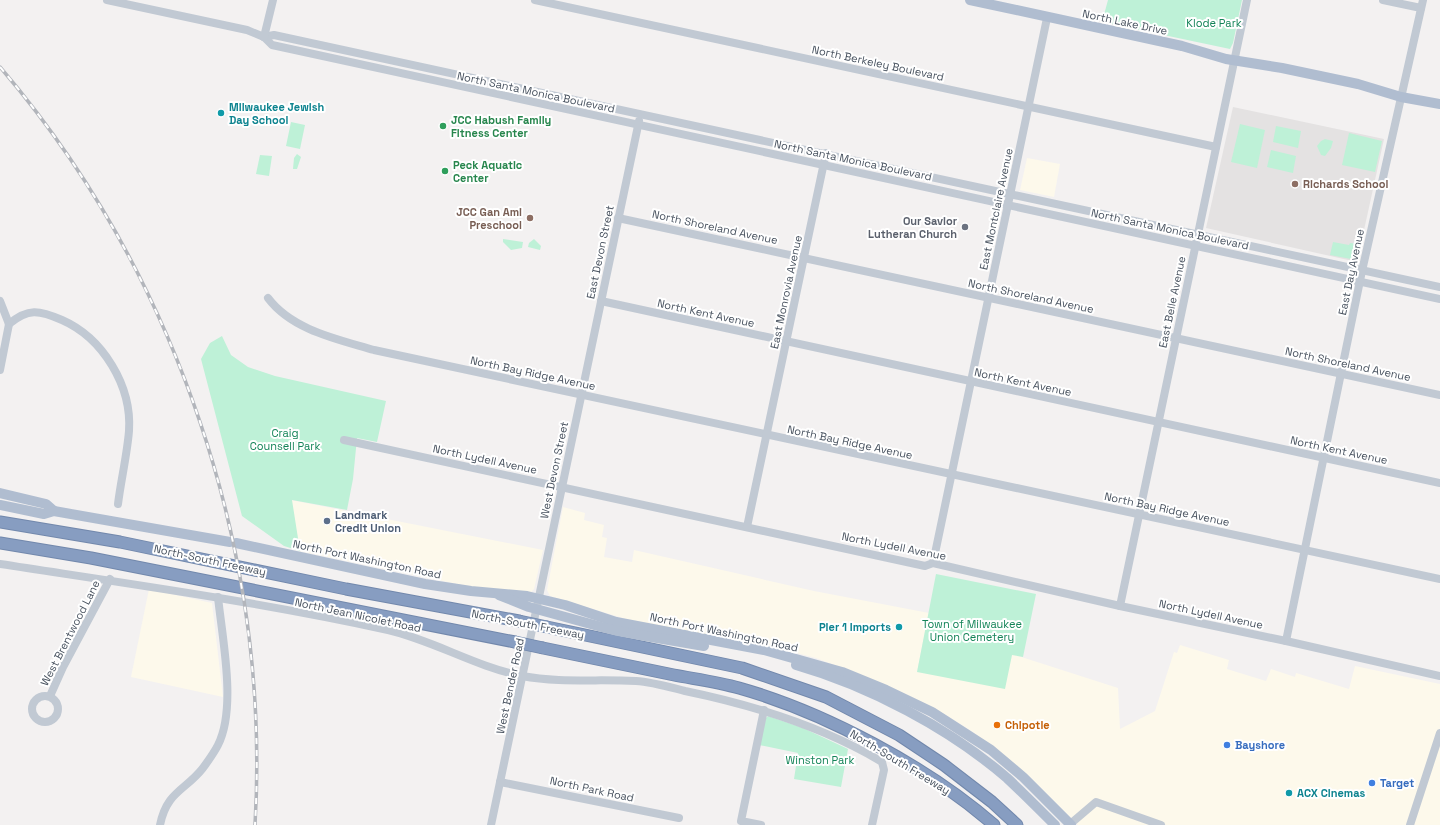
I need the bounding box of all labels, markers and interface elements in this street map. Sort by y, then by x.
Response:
street label: North Lake Drive [1081,6,1169,38]
park label: Klode Park [1186,16,1242,30]
street label: North Berkeley Boulevard [811,42,945,84]
street label: North Santa Monica Boulevard [456,68,616,116]
place label: Milwaukee Jewish Day School [229,100,324,127]
marker: Milwaukee Jewish Day School [216,108,226,118]
place label: JCC Habush Family Fitness Center [451,113,551,140]
marker: JCC Habush Family Fitness Center [438,121,448,131]
street label: North Santa Monica Boulevard [773,136,933,184]
street label: East Montclaire Avenue [976,147,1016,271]
place label: Peck Aquatic Center [453,158,523,185]
marker: Peck Aquatic Center [440,166,450,176]
place label: Richards School [1303,177,1389,191]
marker: Richards School [1290,179,1300,189]
street label: East Devon Street [583,204,617,300]
place label: JCC Gan Ami Preschool [456,205,522,232]
street label: North Santa Monica Boulevard [1090,205,1250,253]
street label: North Shoreland Avenue [651,207,779,247]
marker: JCC Gan Ami Preschool [525,213,535,223]
place label: Our Savior Lutheran Church [868,214,958,241]
marker: Our Savior Lutheran Church [960,222,970,232]
street label: East Day Avenue [1335,228,1367,316]
street label: East Monrovia Avenue [767,234,805,350]
street label: East Belle Avenue [1155,255,1189,349]
street label: North Shoreland Avenue [967,276,1095,316]
street label: North Kent Avenue [656,296,756,330]
street label: North Shoreland Avenue [1284,344,1412,384]
street label: North Bay Ridge Avenue [469,353,597,393]
street label: North Kent Avenue [973,365,1073,399]
street label: West Devon Street [537,420,571,520]
street label: North Bay Ridge Avenue [786,422,914,462]
park label: Craig Counsell Park [250,426,320,453]
street label: North Kent Avenue [1289,433,1389,467]
street label: North Lydell Avenue [432,441,538,477]
street label: North Bay Ridge Avenue [1103,489,1231,529]
place label: Landmark Credit Union [335,508,401,535]
marker: Landmark Credit Union [322,516,332,526]
street label: North Lydell Avenue [841,529,947,563]
street label: North Port Washington Road [292,536,442,582]
street label: North-South Freeway [153,541,267,579]
street label: West Brentwood Lane [37,578,103,688]
street label: North Jean Nicolet Road [294,595,422,635]
street label: North Lydell Avenue [1158,596,1264,632]
street label: North-South Freeway [471,606,585,642]
street label: North Port Washington Road [649,609,799,655]
park label: Town of Milwaukee Union Cemetery [922,617,1022,644]
place label: Pier 1 Imports [819,620,891,634]
marker: Pier 1 Imports [894,622,904,632]
street label: West Bender Road [493,637,527,735]
place label: Chipotle [1005,718,1050,732]
marker: Chipotle [992,720,1002,730]
street label: North-South Freeway [847,727,953,797]
place label: Bayshore [1235,738,1285,752]
marker: Bayshore [1222,740,1232,750]
park label: Winston Park [786,753,854,767]
street label: North Park Road [549,773,635,805]
place label: Target [1380,776,1414,790]
marker: Target [1367,778,1377,788]
place label: ACX Cinemas [1297,786,1366,800]
marker: ACX Cinemas [1284,788,1294,798]

